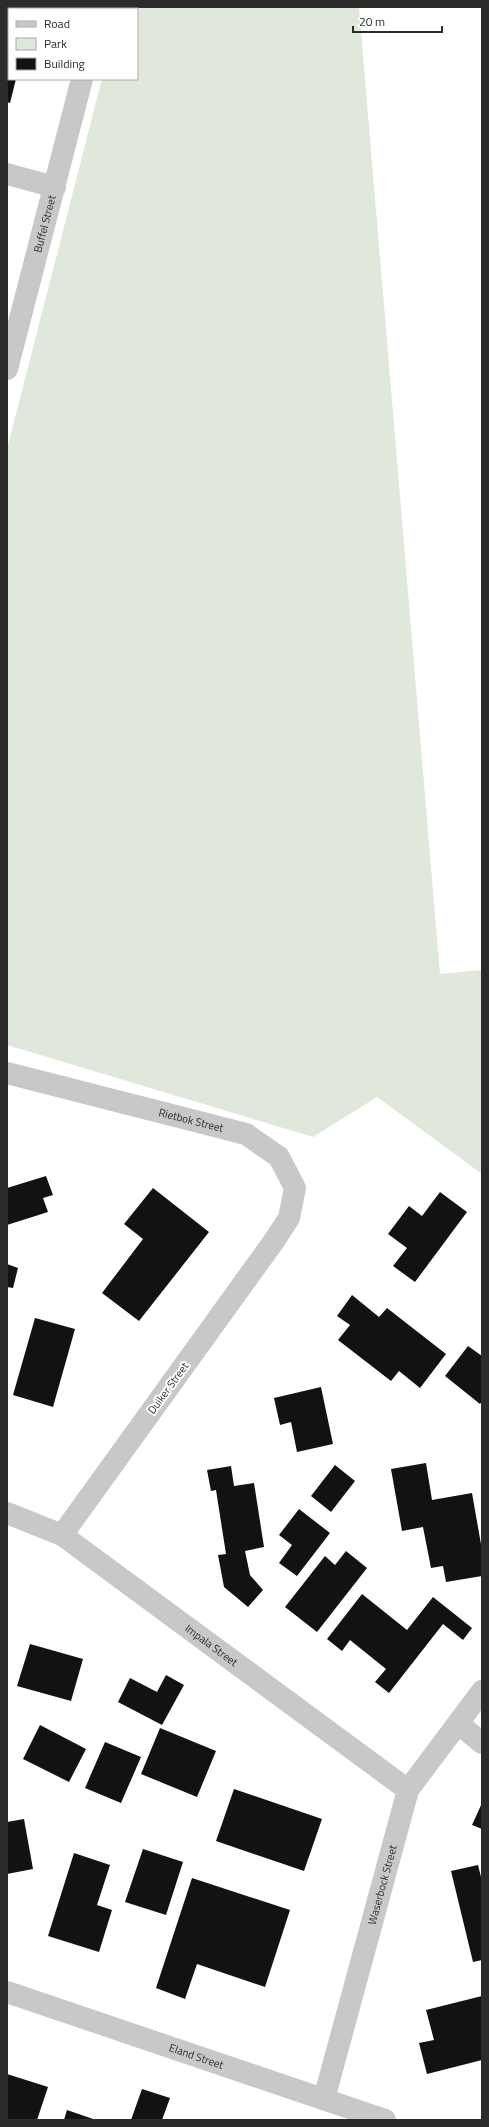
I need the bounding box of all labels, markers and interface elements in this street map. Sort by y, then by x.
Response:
legend [8,8,138,80]
scale bar [353,8,442,34]
text: 20 m [359,12,385,31]
text: Road [44,14,70,33]
text: Park [44,34,67,53]
text: Building [44,54,85,73]
street label: Buffel Street [29,193,60,254]
street label: Rietbok Street [157,1104,225,1136]
street label: Duiker Street [144,1359,192,1417]
street label: Impala Street [182,1620,241,1670]
street label: Waserbock Street [364,1843,401,1927]
street label: Eland Street [167,2039,226,2073]

